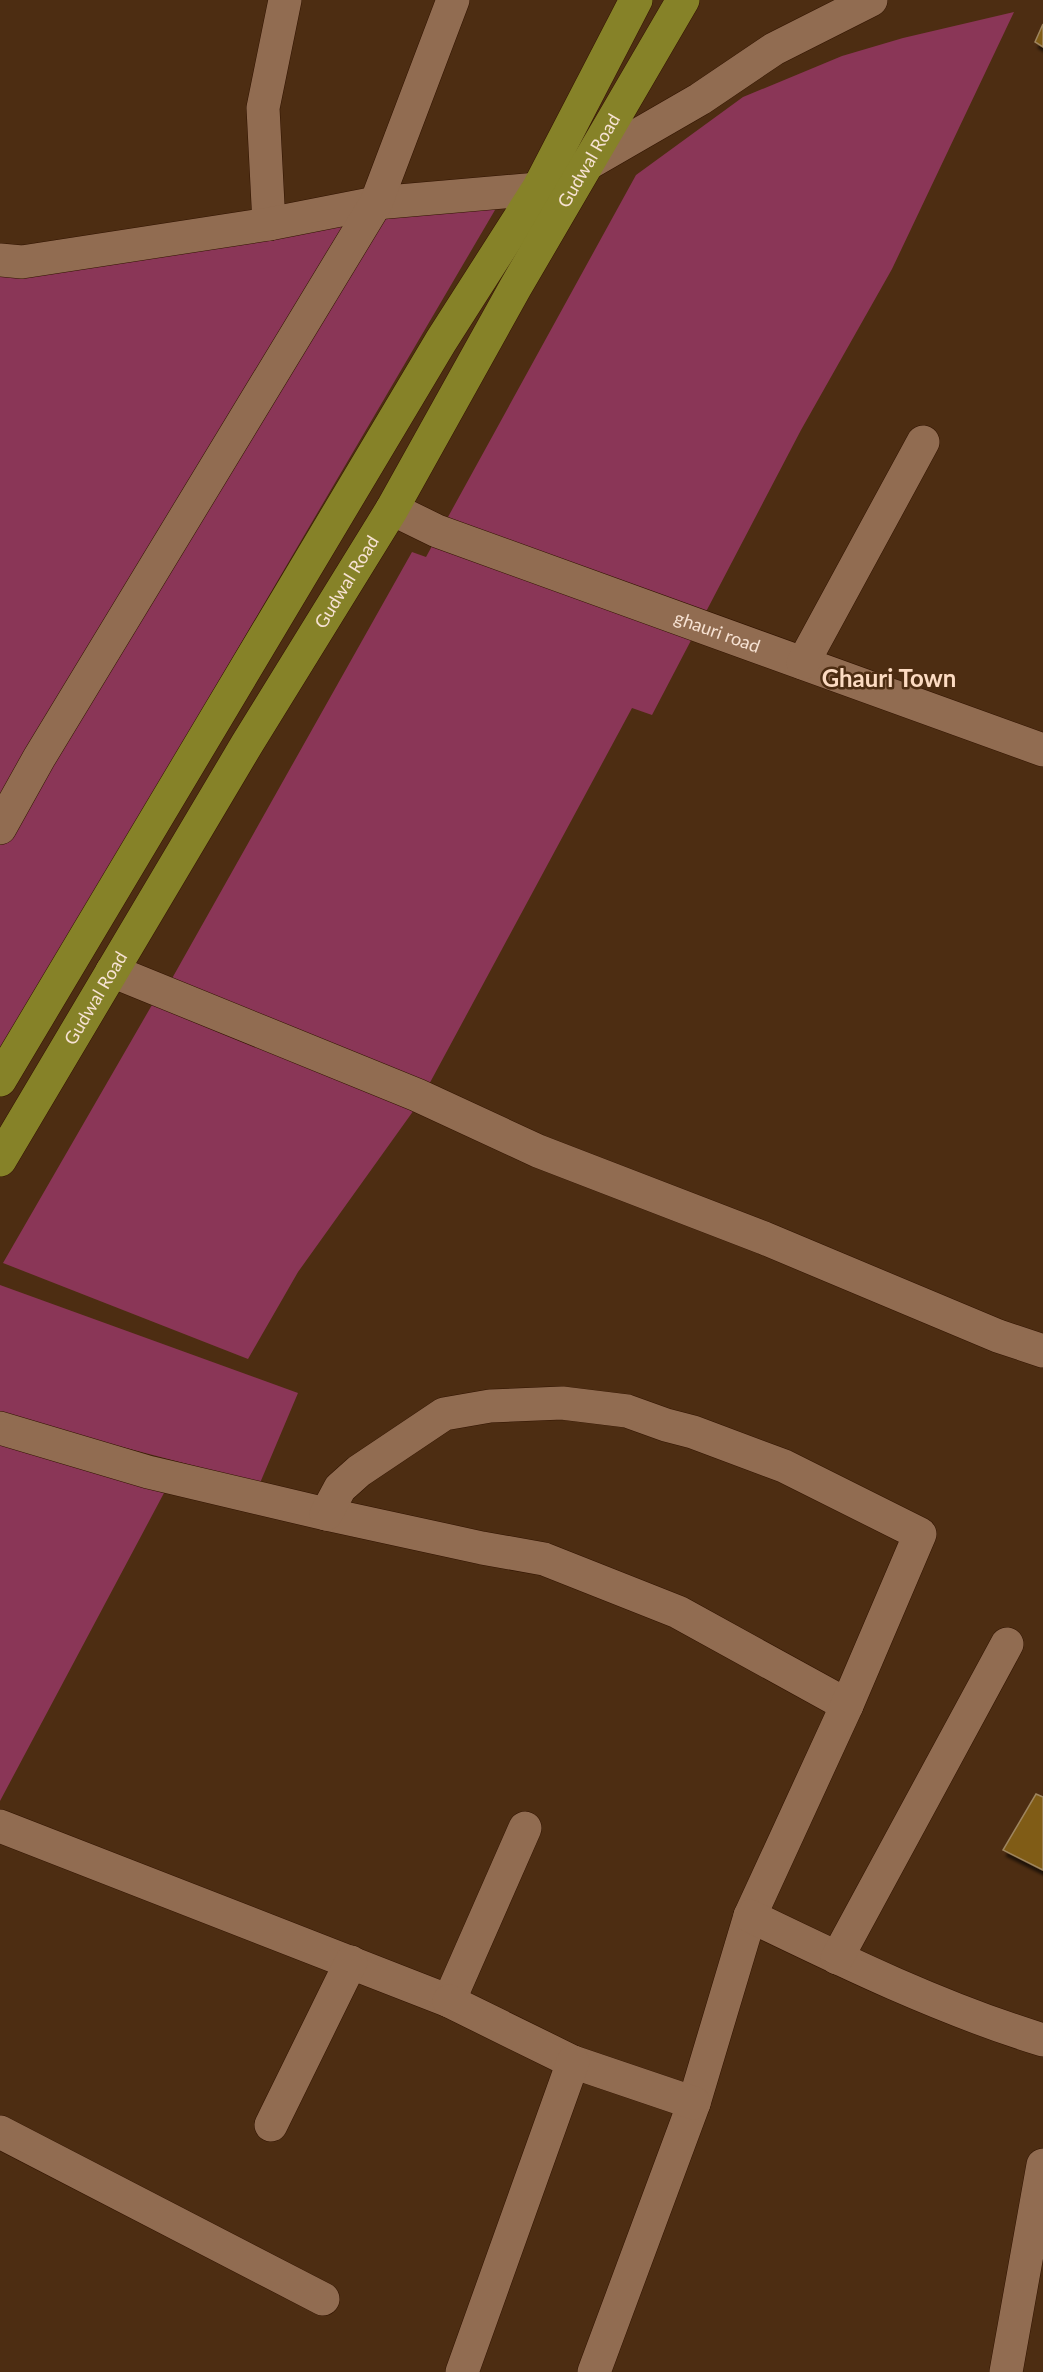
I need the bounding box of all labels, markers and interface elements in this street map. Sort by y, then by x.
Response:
street label: Gudwal Road [552,110,624,211]
street label: Gudwal Road [309,531,383,632]
street label: ghauri road [672,606,763,657]
district label: Ghauri Town [822,663,956,692]
street label: Gudwal Road [59,947,131,1049]

